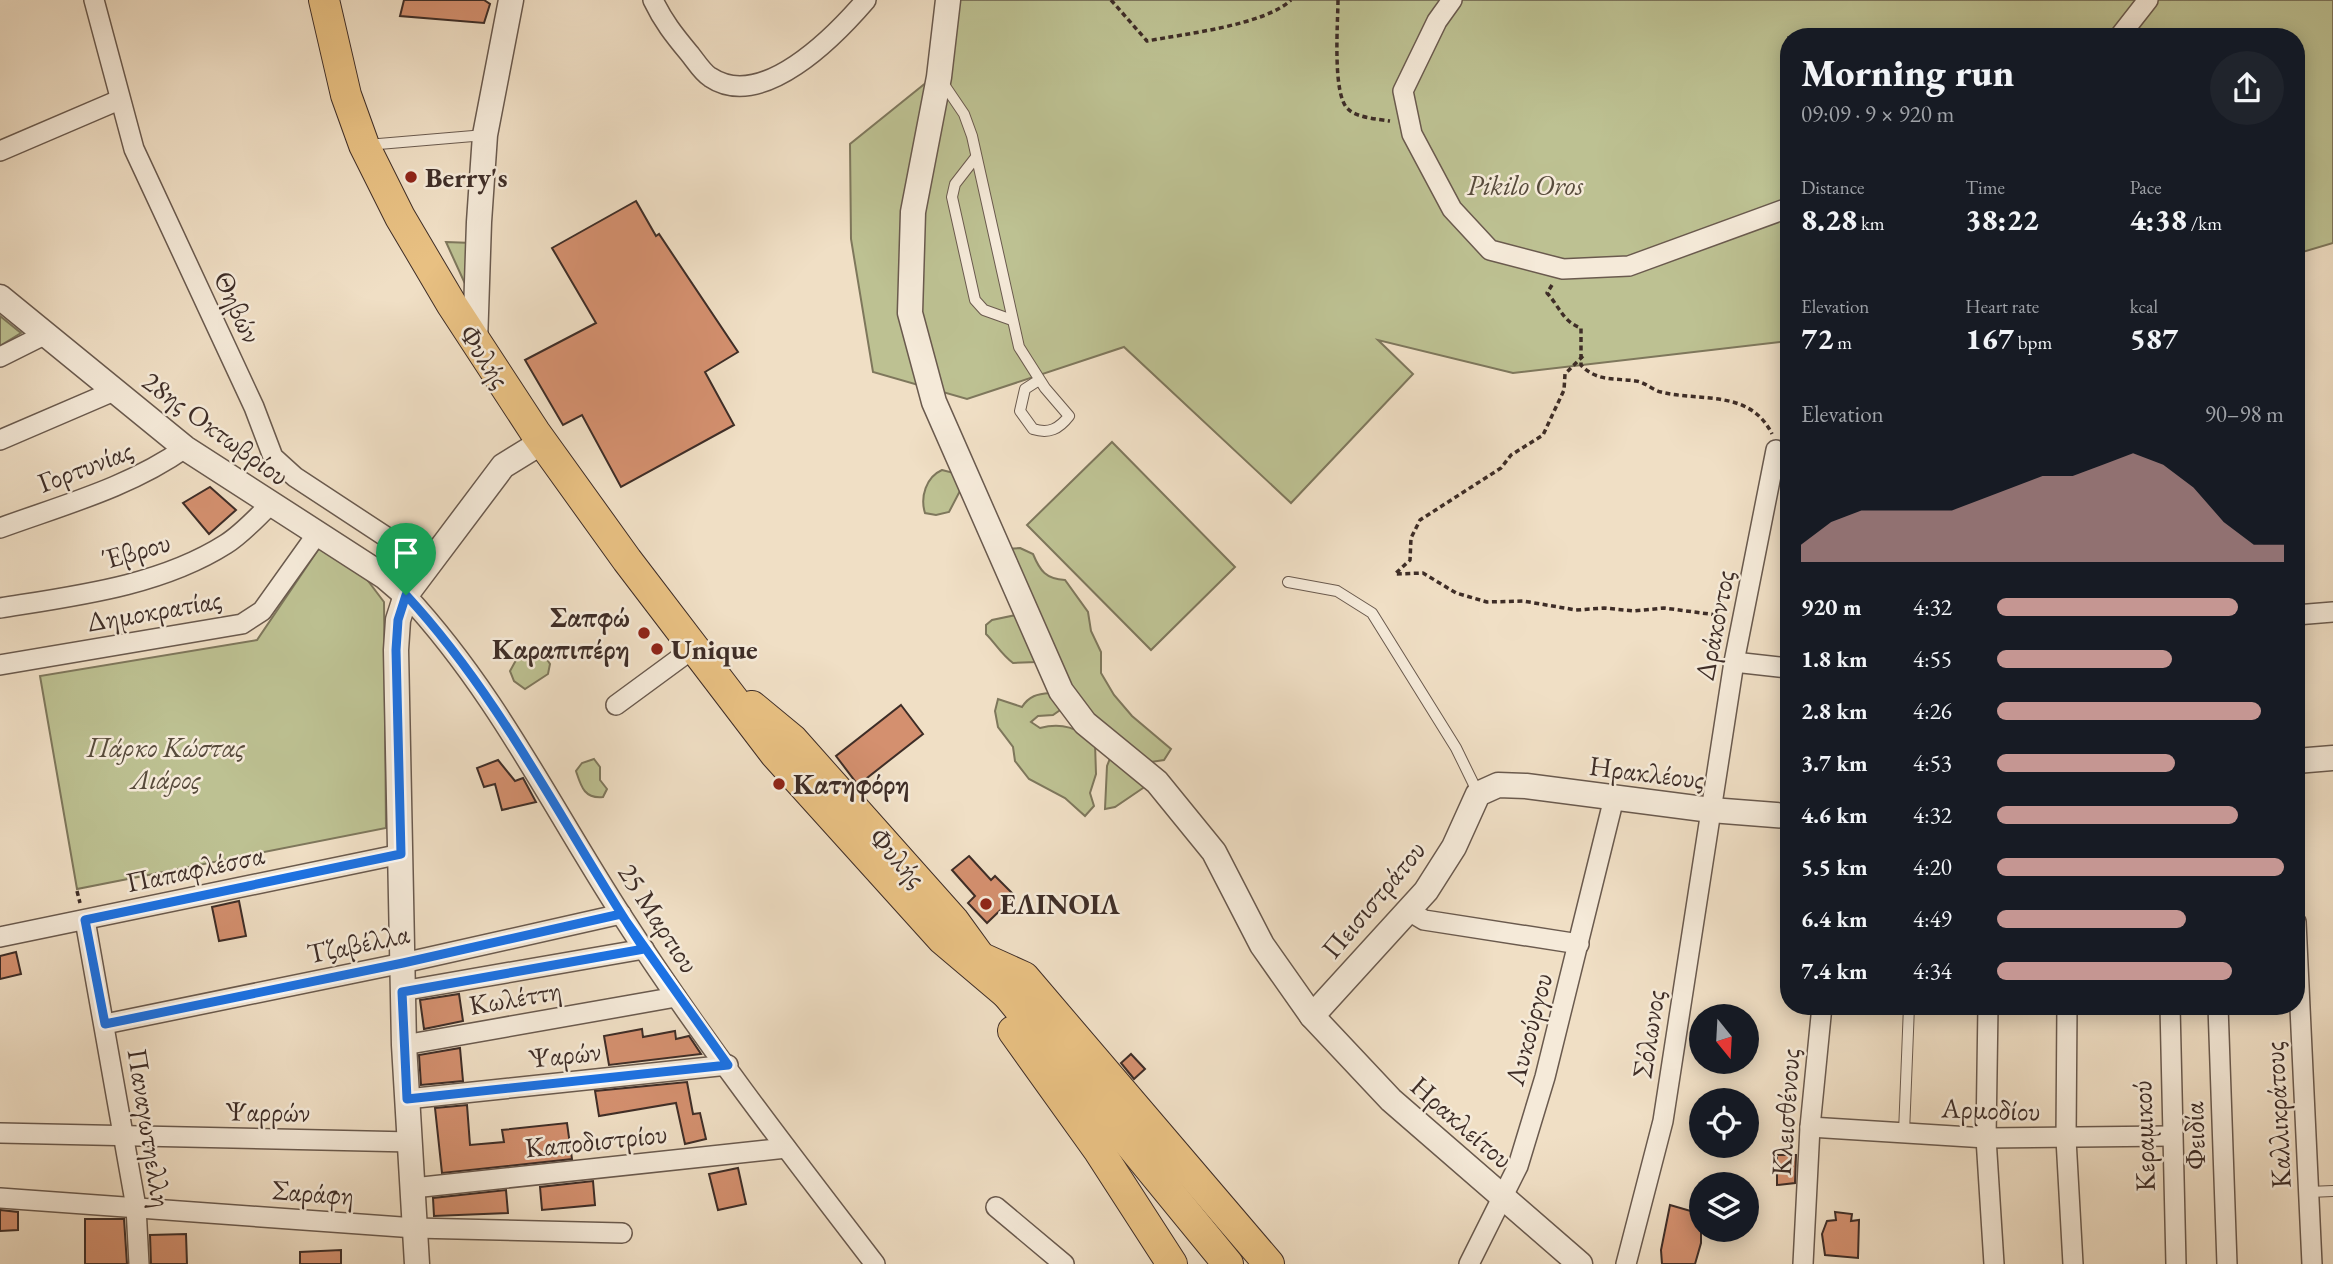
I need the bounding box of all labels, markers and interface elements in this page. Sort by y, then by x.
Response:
text: Morning run [1801,48,2014,97]
button: share [2210,51,2284,125]
text: 09:09 · 9 × 920 m [1801,99,1954,129]
place label: Berry's [425,159,508,195]
park label: Pikilo Oros [1467,167,1583,203]
marker: Berry's [403,169,419,185]
text: Distance [1801,175,1864,200]
text: Time [1965,175,2005,200]
text: Pace [2130,175,2162,200]
text: 8.28 [1801,200,1857,239]
text: 38:22 [1965,200,2039,239]
text: 4:38 [2130,200,2187,239]
text: km [1857,211,1885,236]
text: /km [2187,211,2222,236]
street label: Θηβών [206,265,270,349]
text: Elevation [1801,294,1869,319]
text: Heart rate [1965,294,2039,319]
text: kcal [2130,294,2158,319]
street label: Φυλής [451,317,519,395]
text: 72 [1801,319,1833,358]
text: 167 [1965,319,2014,358]
text: 587 [2130,319,2178,358]
text: m [1833,330,1852,355]
text: bpm [2014,330,2052,355]
street label: 28ης Οκτωβρίου [135,363,297,493]
text: Elevation [1801,399,1884,429]
text: 90–98 m [2205,399,2284,429]
street label: Γορτυνίας [32,431,138,501]
street label: Έβρου [98,523,174,577]
pin [376,523,436,595]
icon: arrive [387,534,425,572]
street label: Δράκοντος [1686,567,1742,683]
street label: Δημοκρατίας [84,580,224,640]
text: 920 m [1801,592,1862,622]
text: 4:32 [1913,592,1952,622]
place label: Σαπφώ Καραπιπέρη [492,599,630,667]
marker: Σαπφώ Καραπιπέρη [636,625,652,641]
place label: Unique [671,631,758,667]
marker: Unique [649,641,665,657]
text: 1.8 km [1801,644,1868,674]
text: 4:55 [1913,644,1952,674]
text: 2.8 km [1801,696,1868,726]
text: 4:26 [1913,696,1952,726]
park label: Πάρκο Κώστας Λιάρος [86,729,245,797]
street label: Ηρακλέους [1587,747,1707,797]
text: 3.7 km [1801,748,1868,778]
text: 4:53 [1913,748,1952,778]
place label: Κατηφόρη [793,766,910,802]
marker: Κατηφόρη [771,776,787,792]
text: 4.6 km [1801,800,1868,830]
text: 4:32 [1913,800,1952,830]
street label: Φυλής [862,819,934,895]
street label: Πεισιστράτου [1313,832,1433,966]
street label: Παπαφλέσσα [123,836,268,900]
text: 5.5 km [1801,852,1868,882]
text: 4:20 [1913,852,1952,882]
street label: 25 Μαρτιου [610,856,708,980]
place label: ΕΛΙΝΟΙΛ [1000,886,1120,922]
marker: ΕΛΙΝΟΙΛ [978,896,994,912]
text: 6.4 km [1801,904,1868,934]
text: 4:49 [1913,904,1952,934]
street label: Τζαβέλλα [304,915,413,971]
text: 7.4 km [1801,956,1868,986]
text: 4:34 [1913,956,1952,986]
street label: Λυκούργου [1495,969,1560,1090]
street label: Κωλέττη [466,971,564,1023]
street label: Σόλωνος [1623,987,1673,1081]
north arrow [1689,1004,1759,1074]
map controls [1689,1004,1759,1242]
street label: Ψαρών [527,1032,603,1076]
street label: Καλλικράτους [2255,1041,2299,1189]
street label: Παναγωτηελλη [120,1046,180,1210]
street label: Κλεισθένους [1763,1047,1807,1177]
street label: Ηρακλείτου [1403,1068,1521,1176]
street label: Κεραμικού [2123,1080,2163,1192]
button: locate [1689,1088,1759,1158]
street label: Αρμοδίου [1940,1089,2041,1129]
street label: Ψαρρών [225,1092,311,1130]
street label: Φειδία [2175,1101,2213,1171]
street label: Καποδιστρίου [523,1115,669,1165]
street label: Σαράφη [271,1171,355,1213]
button: layers [1689,1172,1759,1242]

